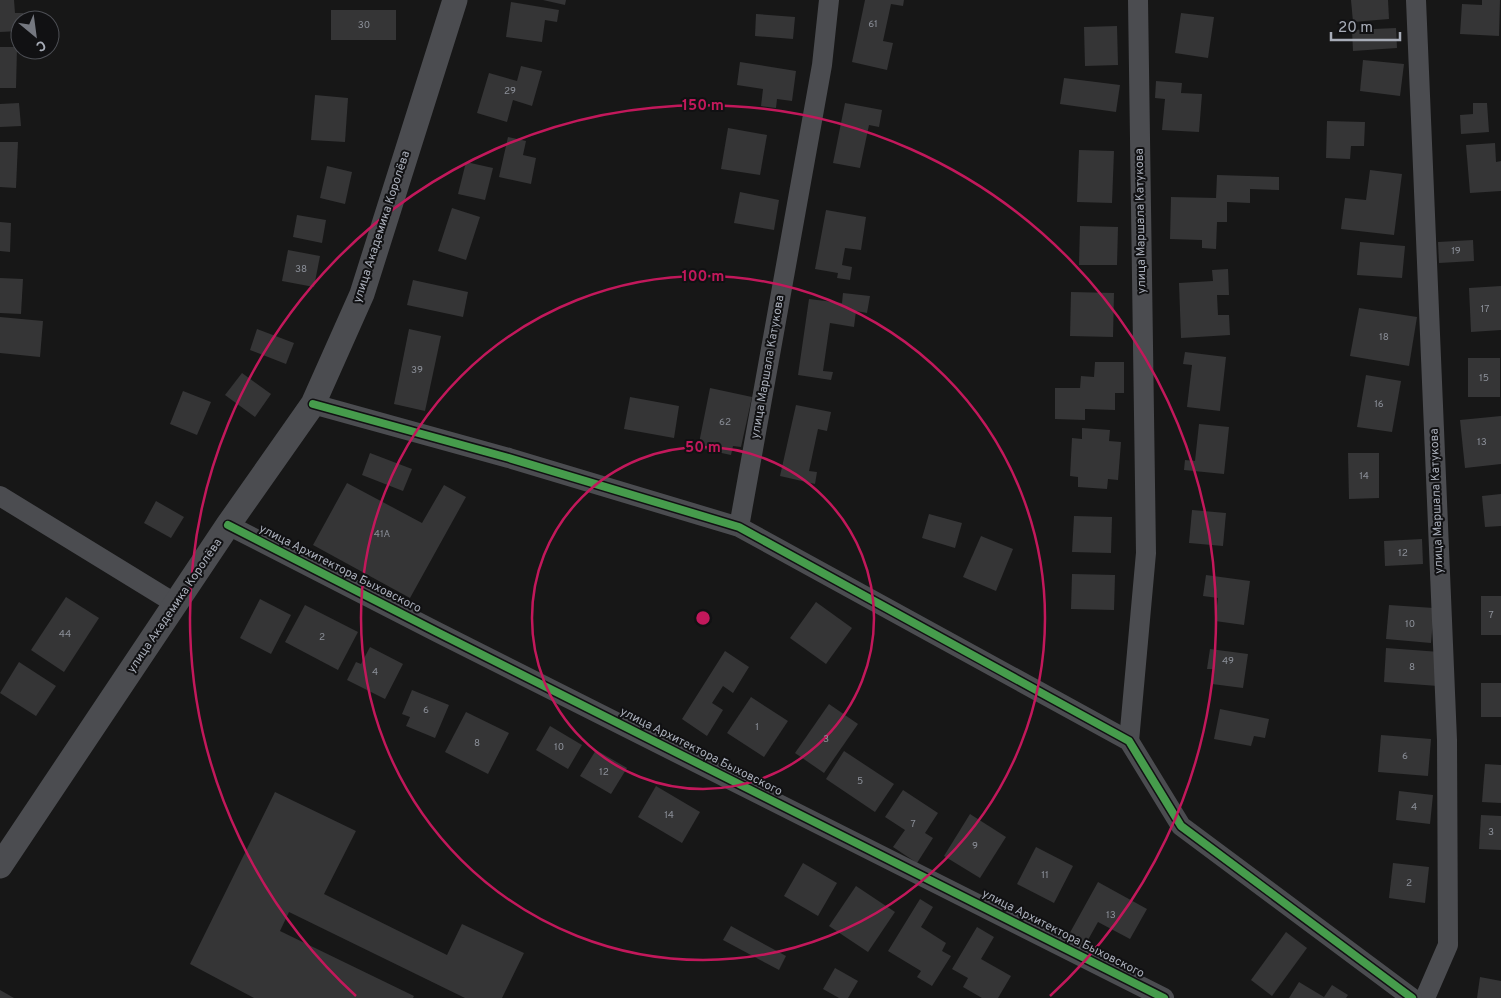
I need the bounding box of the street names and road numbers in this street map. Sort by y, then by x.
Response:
street label: улица Маршала Катукова [1132,148,1150,294]
street label: улица Академика Королёва [350,149,414,305]
street label: улица Маршала Катукова [747,294,789,440]
street label: улица Маршала Катукова [1426,428,1448,574]
street label: улица Архитектора Быховского [256,521,424,617]
street label: улица Академика Королёва [124,536,226,676]
street label: улица Архитектора Быховского [617,704,785,800]
street label: улица Архитектора Быховского [979,886,1147,982]

